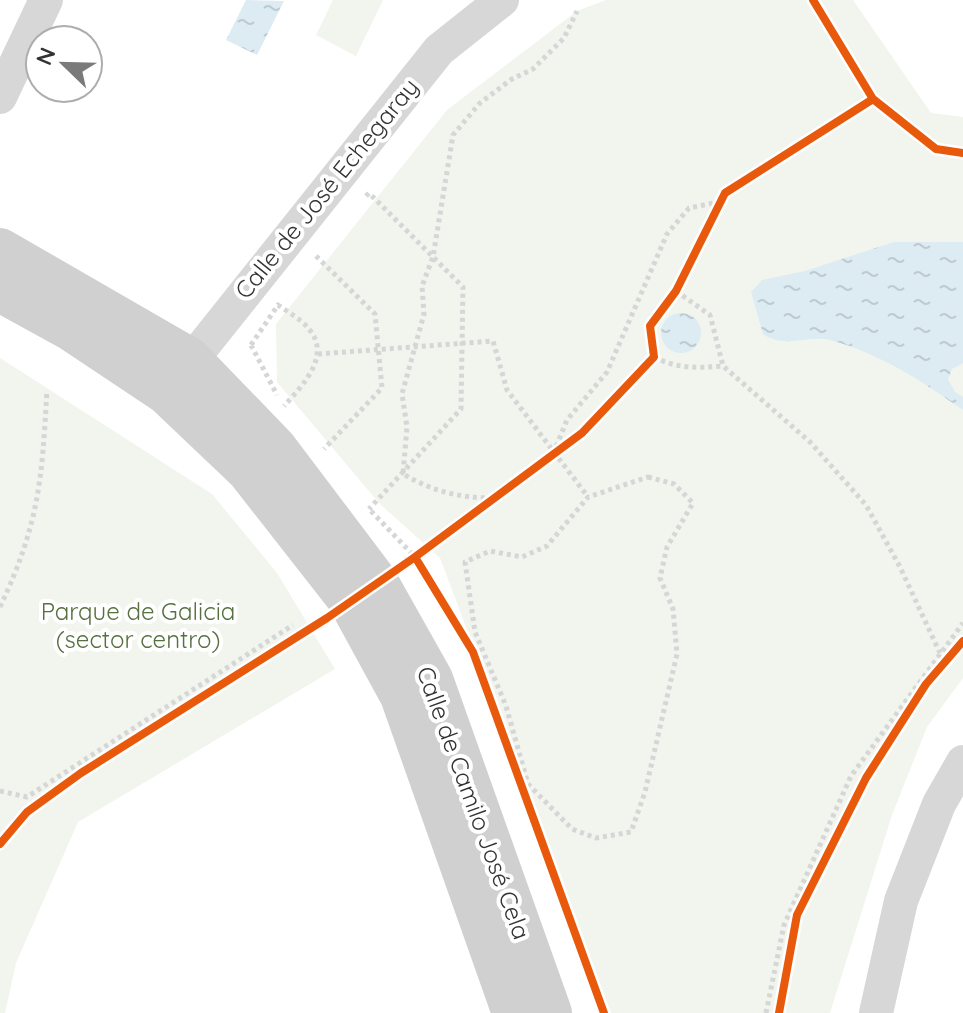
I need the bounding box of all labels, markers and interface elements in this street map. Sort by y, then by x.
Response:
north arrow [24,24,104,104]
text: N [30,43,62,69]
street label: Calle de José Echegaray [228,72,424,305]
park label: Parque de Galicia (sector centro) [41,596,235,654]
street label: Calle de Camilo José Cela [411,662,537,943]

